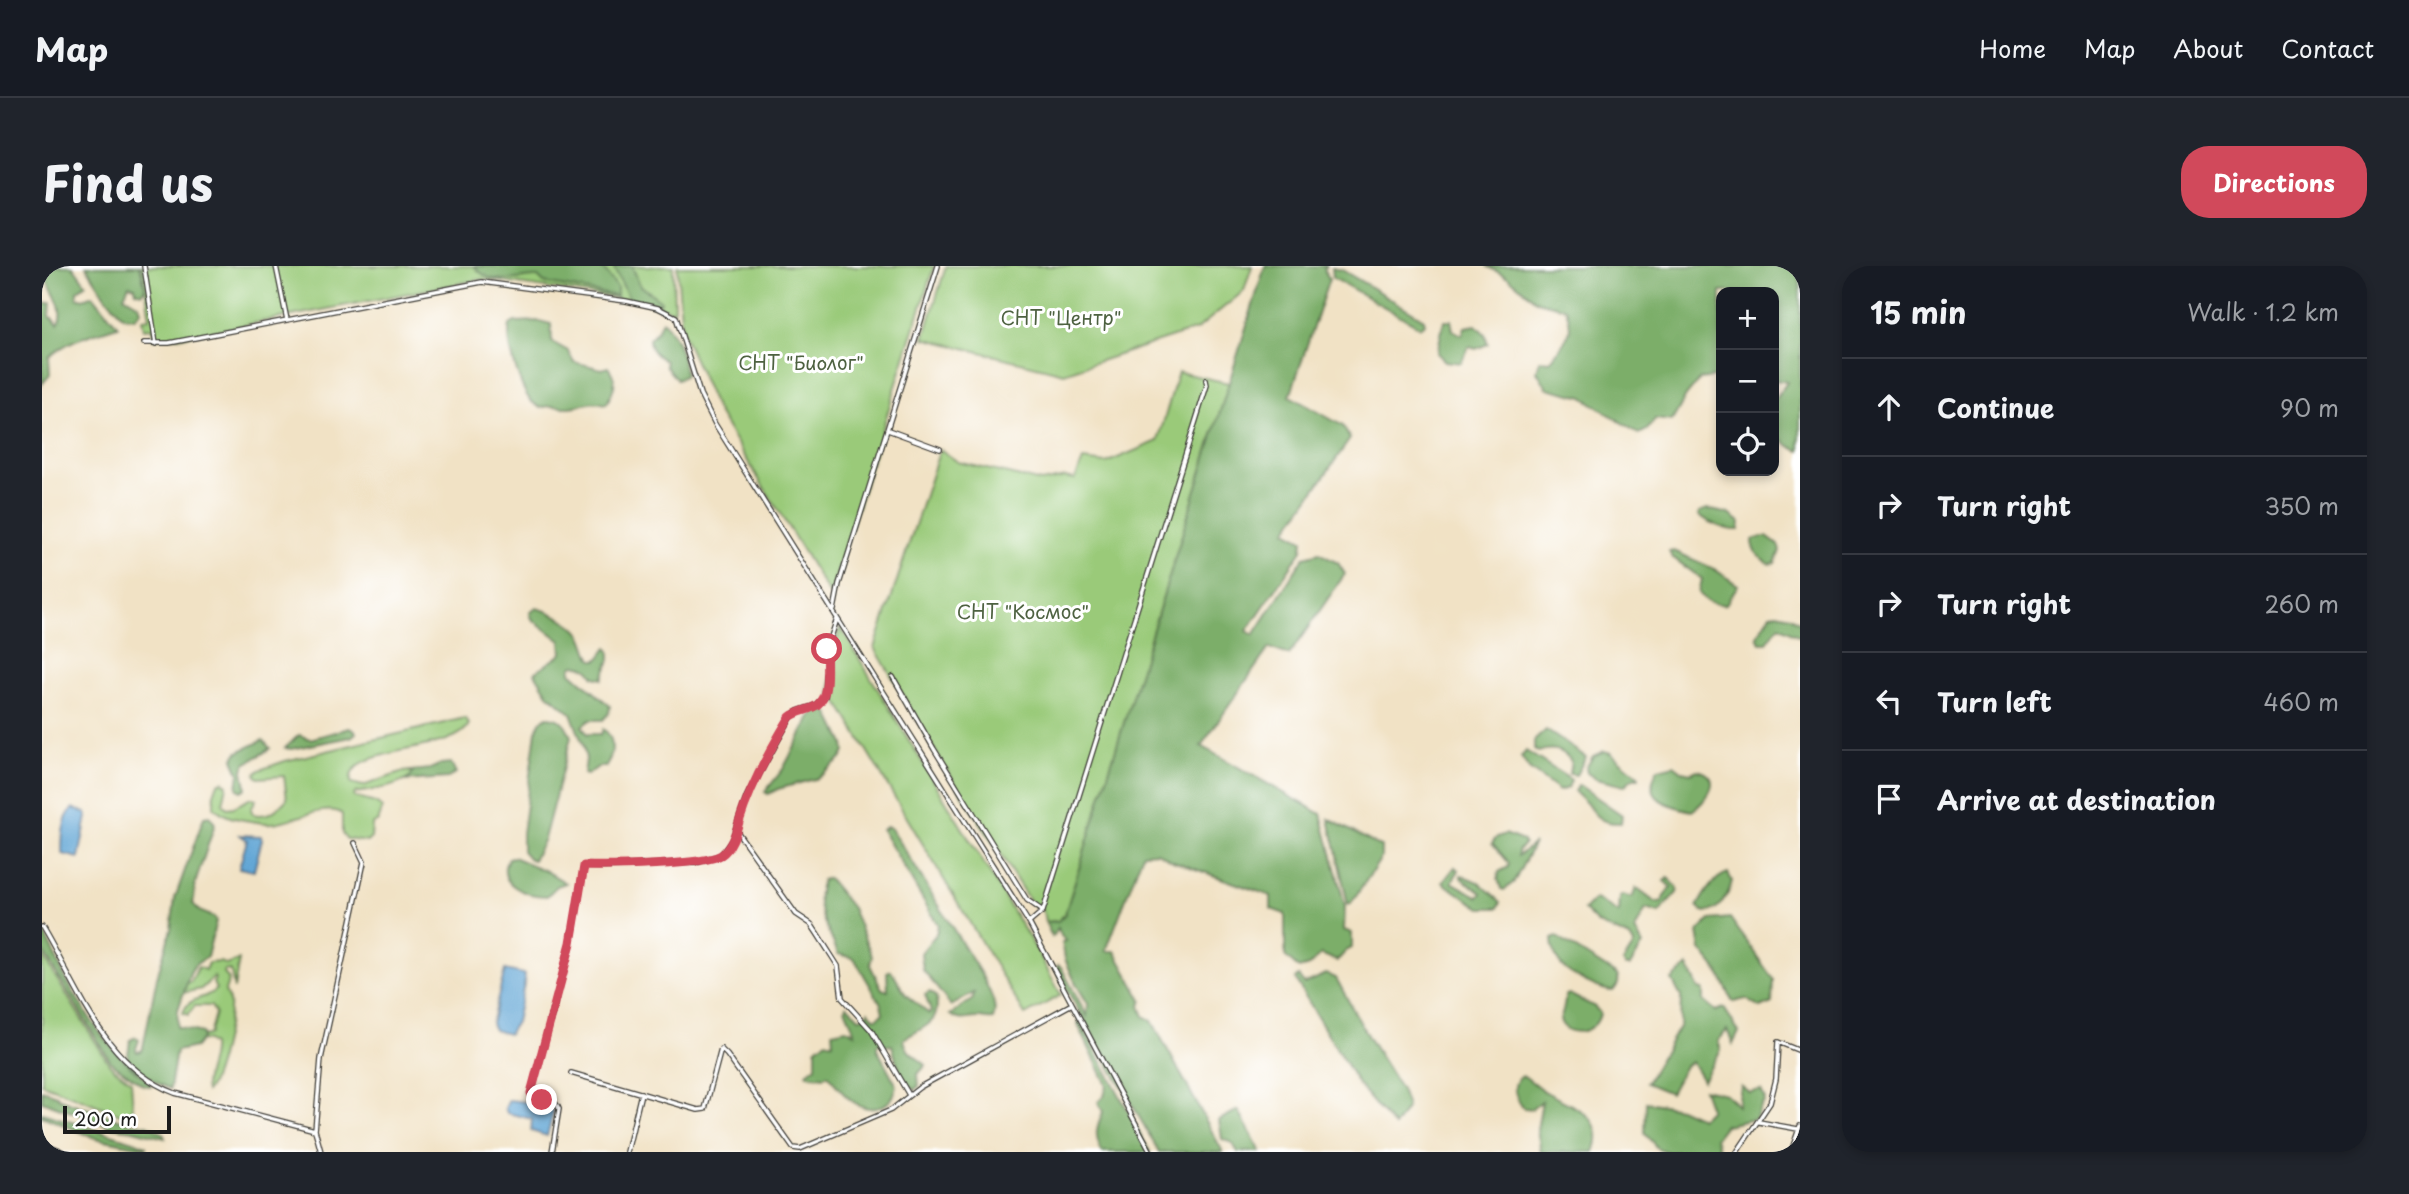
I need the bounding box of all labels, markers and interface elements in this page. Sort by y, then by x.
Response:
text: Map [35,23,108,73]
text: Home [1979,30,2046,66]
text: Map [2084,30,2135,66]
text: About [2173,30,2243,66]
text: Contact [2281,30,2374,66]
text: Find us [42,145,213,219]
button: Directions [2181,146,2367,218]
map controls [1716,287,1779,476]
button: + [1716,287,1779,350]
text: 15 min [1870,289,1967,334]
text: Walk · 1.2 km [2187,294,2339,329]
park label: СНТ "Центр" [1000,303,1122,331]
park label: СНТ "Биолог" [738,348,864,376]
button: − [1716,350,1779,413]
icon: ahead [1870,388,1908,426]
text: Continue [1937,388,2054,427]
text: 90 m [2280,390,2339,425]
button: locate [1716,413,1779,476]
icon: right [1870,486,1908,524]
text: Turn right [1937,486,2071,525]
text: 350 m [2264,488,2339,523]
icon: right [1870,584,1908,622]
text: Turn right [1937,584,2071,623]
text: 260 m [2264,586,2339,621]
park label: СНТ "Космос" [957,597,1089,625]
route start [811,633,842,664]
icon: left [1870,682,1908,720]
text: Turn left [1937,682,2052,721]
text: 460 m [2264,684,2339,719]
icon: arrive [1870,780,1908,818]
text: Arrive at destination [1937,780,2216,819]
route end [526,1084,557,1115]
scale bar [63,1103,172,1135]
text: 200 m [74,1104,137,1132]

